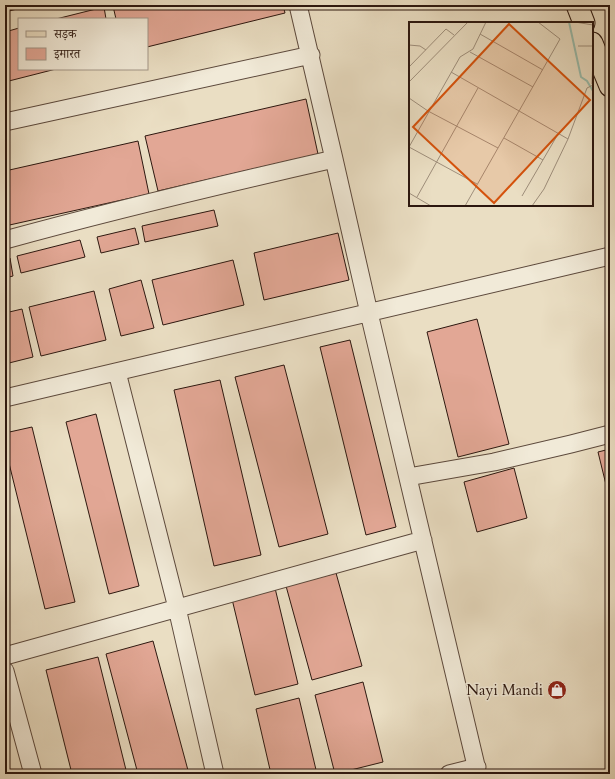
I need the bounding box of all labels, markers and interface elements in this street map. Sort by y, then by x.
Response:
legend [18,18,148,70]
inset map [409,22,593,206]
text: सड़क [53,26,78,42]
text: इमारत [53,46,81,62]
shop icon: Nayi Mandi [546,679,568,701]
place label: Nayi Mandi [466,680,543,700]

